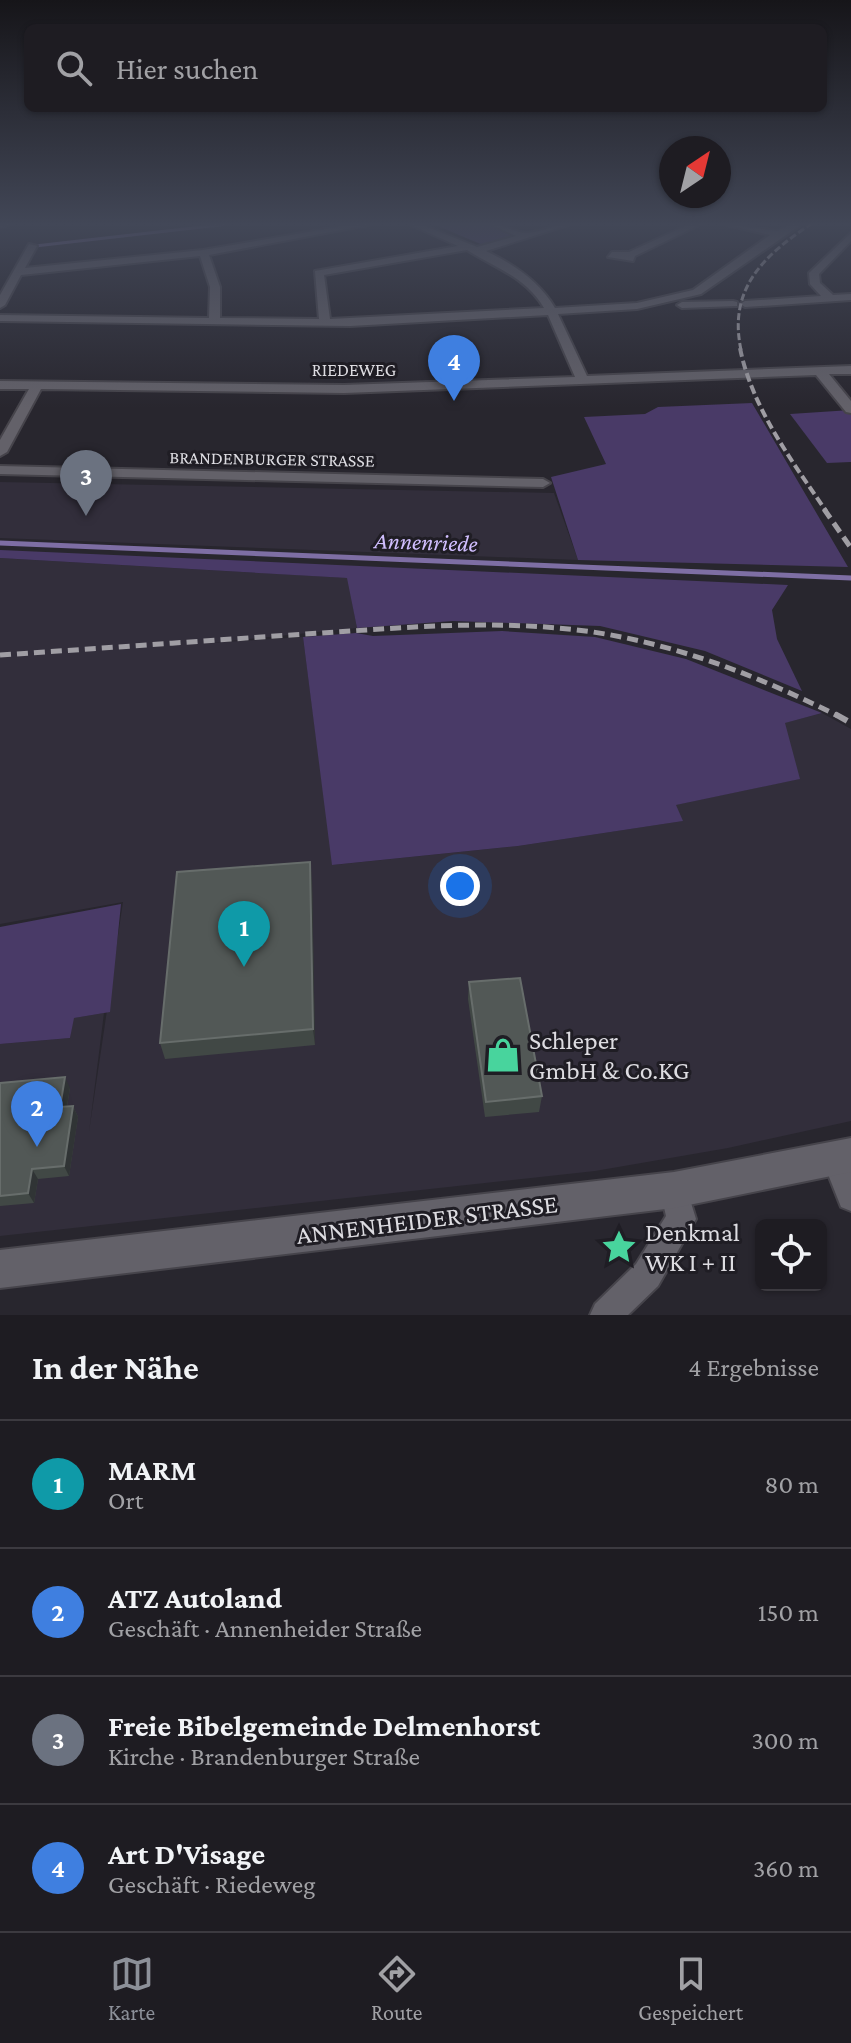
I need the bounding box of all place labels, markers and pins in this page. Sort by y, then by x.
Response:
pin: 4 [428,335,480,401]
pin: 3 [60,450,112,516]
pin: 1 [218,901,270,967]
place label: Schleper GmbH & Co.KG [529,1026,689,1085]
shop icon: Schleper GmbH & Co.KG [484,1036,522,1074]
pin: 2 [11,1081,63,1147]
place label: Denkmal WK I + II [645,1218,740,1277]
place icon: Denkmal WK I + II [600,1228,638,1266]

